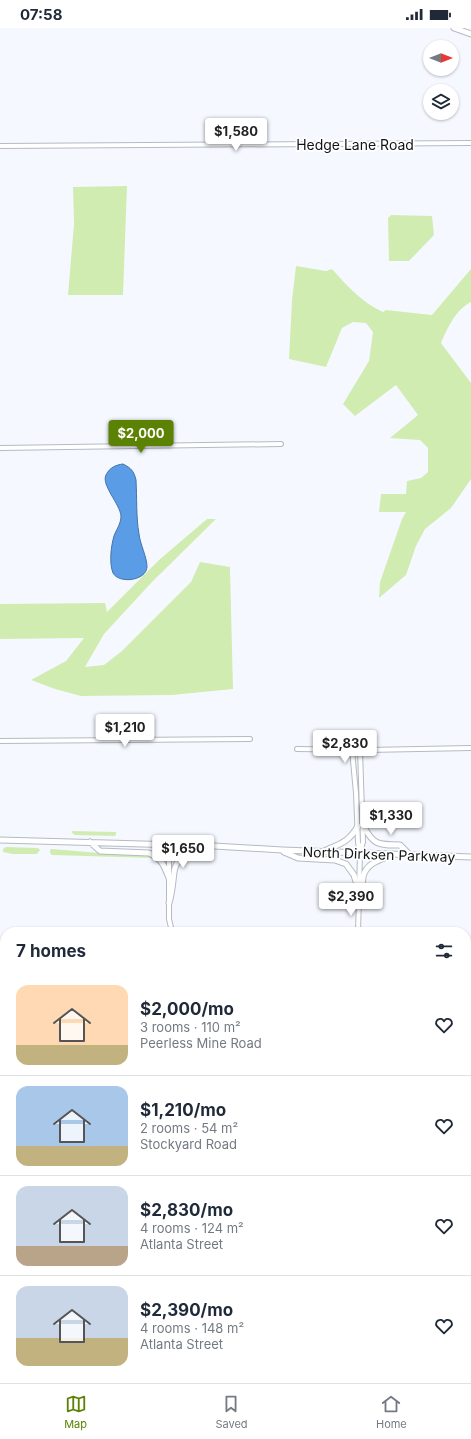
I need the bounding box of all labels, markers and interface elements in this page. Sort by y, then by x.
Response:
text: 07:58 [20,5,62,24]
north arrow [423,40,459,76]
map controls [423,40,459,120]
button: layers [423,84,459,120]
pin: $1,580 [203,118,269,152]
text: $1,580 [214,123,258,139]
street label: Hedge Lane Road [296,136,414,153]
pin: $2,000 [108,420,174,454]
text: $2,000 [118,425,164,441]
pin: $1,210 [92,714,158,748]
text: $1,210 [104,719,146,735]
pin: $2,830 [312,730,378,764]
text: $2,830 [322,735,368,751]
pin: $1,330 [358,802,424,836]
text: $1,330 [369,807,413,823]
pin: $1,650 [150,835,216,869]
text: $1,650 [161,840,205,856]
street label: North Dirksen Parkway [302,843,456,865]
pin: $2,390 [318,883,384,917]
text: $2,390 [328,888,374,904]
icon: filters [433,940,455,962]
text: 7 homes [16,941,86,961]
text: $2,000/mo [140,999,234,1019]
icon: home [48,1001,96,1049]
icon: heart [433,1014,455,1036]
text: 3 rooms · 110 m² [140,1019,241,1035]
text: Peerless Mine Road [140,1035,262,1051]
text: $1,210/mo [140,1100,226,1120]
icon: home [48,1102,96,1150]
icon: heart [433,1115,455,1137]
text: 2 rooms · 54 m² [140,1120,238,1136]
text: Stockyard Road [140,1136,237,1152]
text: $2,830/mo [140,1200,233,1220]
icon: home [48,1202,96,1250]
icon: heart [433,1215,455,1237]
text: 4 rooms · 124 m² [140,1220,244,1236]
text: Atlanta Street [140,1236,223,1252]
text: $2,390/mo [140,1300,233,1320]
icon: home [48,1302,96,1350]
icon: heart [433,1315,455,1337]
text: 4 rooms · 148 m² [140,1320,244,1336]
text: Atlanta Street [140,1336,223,1352]
tab: Map [64,1393,87,1431]
tab: Saved [215,1393,248,1431]
tab: Home [376,1393,407,1431]

